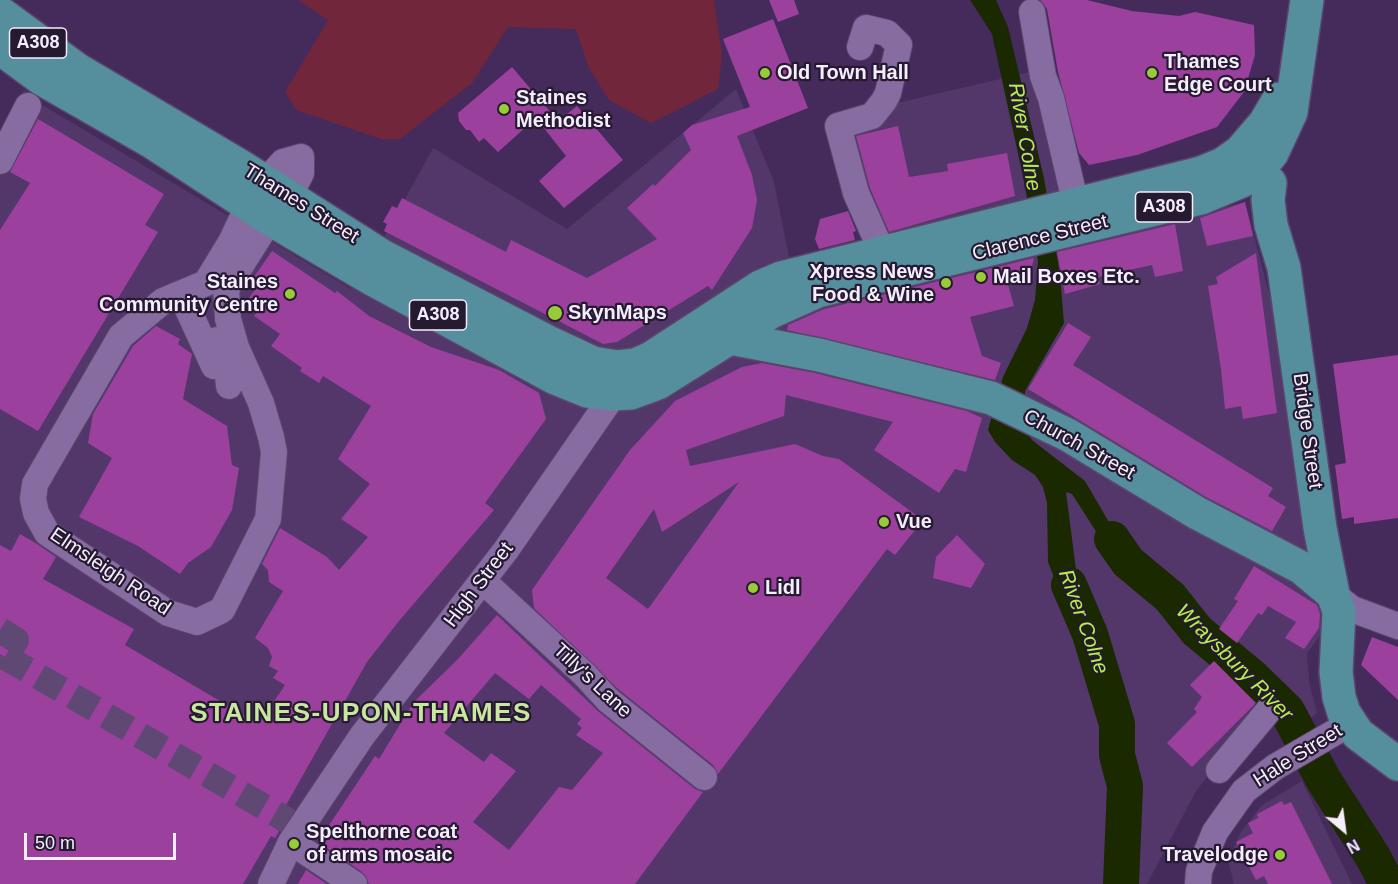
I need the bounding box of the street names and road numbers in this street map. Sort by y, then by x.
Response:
road number: A308 [9,28,66,58]
street label: Thames Street [239,159,363,249]
road number: A308 [1136,192,1192,222]
street label: Clarence Street [970,210,1110,266]
road number: A308 [410,300,466,330]
street label: Bridge Street [1287,372,1327,490]
street label: Church Street [1019,405,1139,485]
street label: Elmsleigh Road [45,523,175,621]
street label: High Street [439,538,519,632]
street label: Tilly's Lane [548,639,636,723]
street label: Hale Street [1249,719,1347,793]

